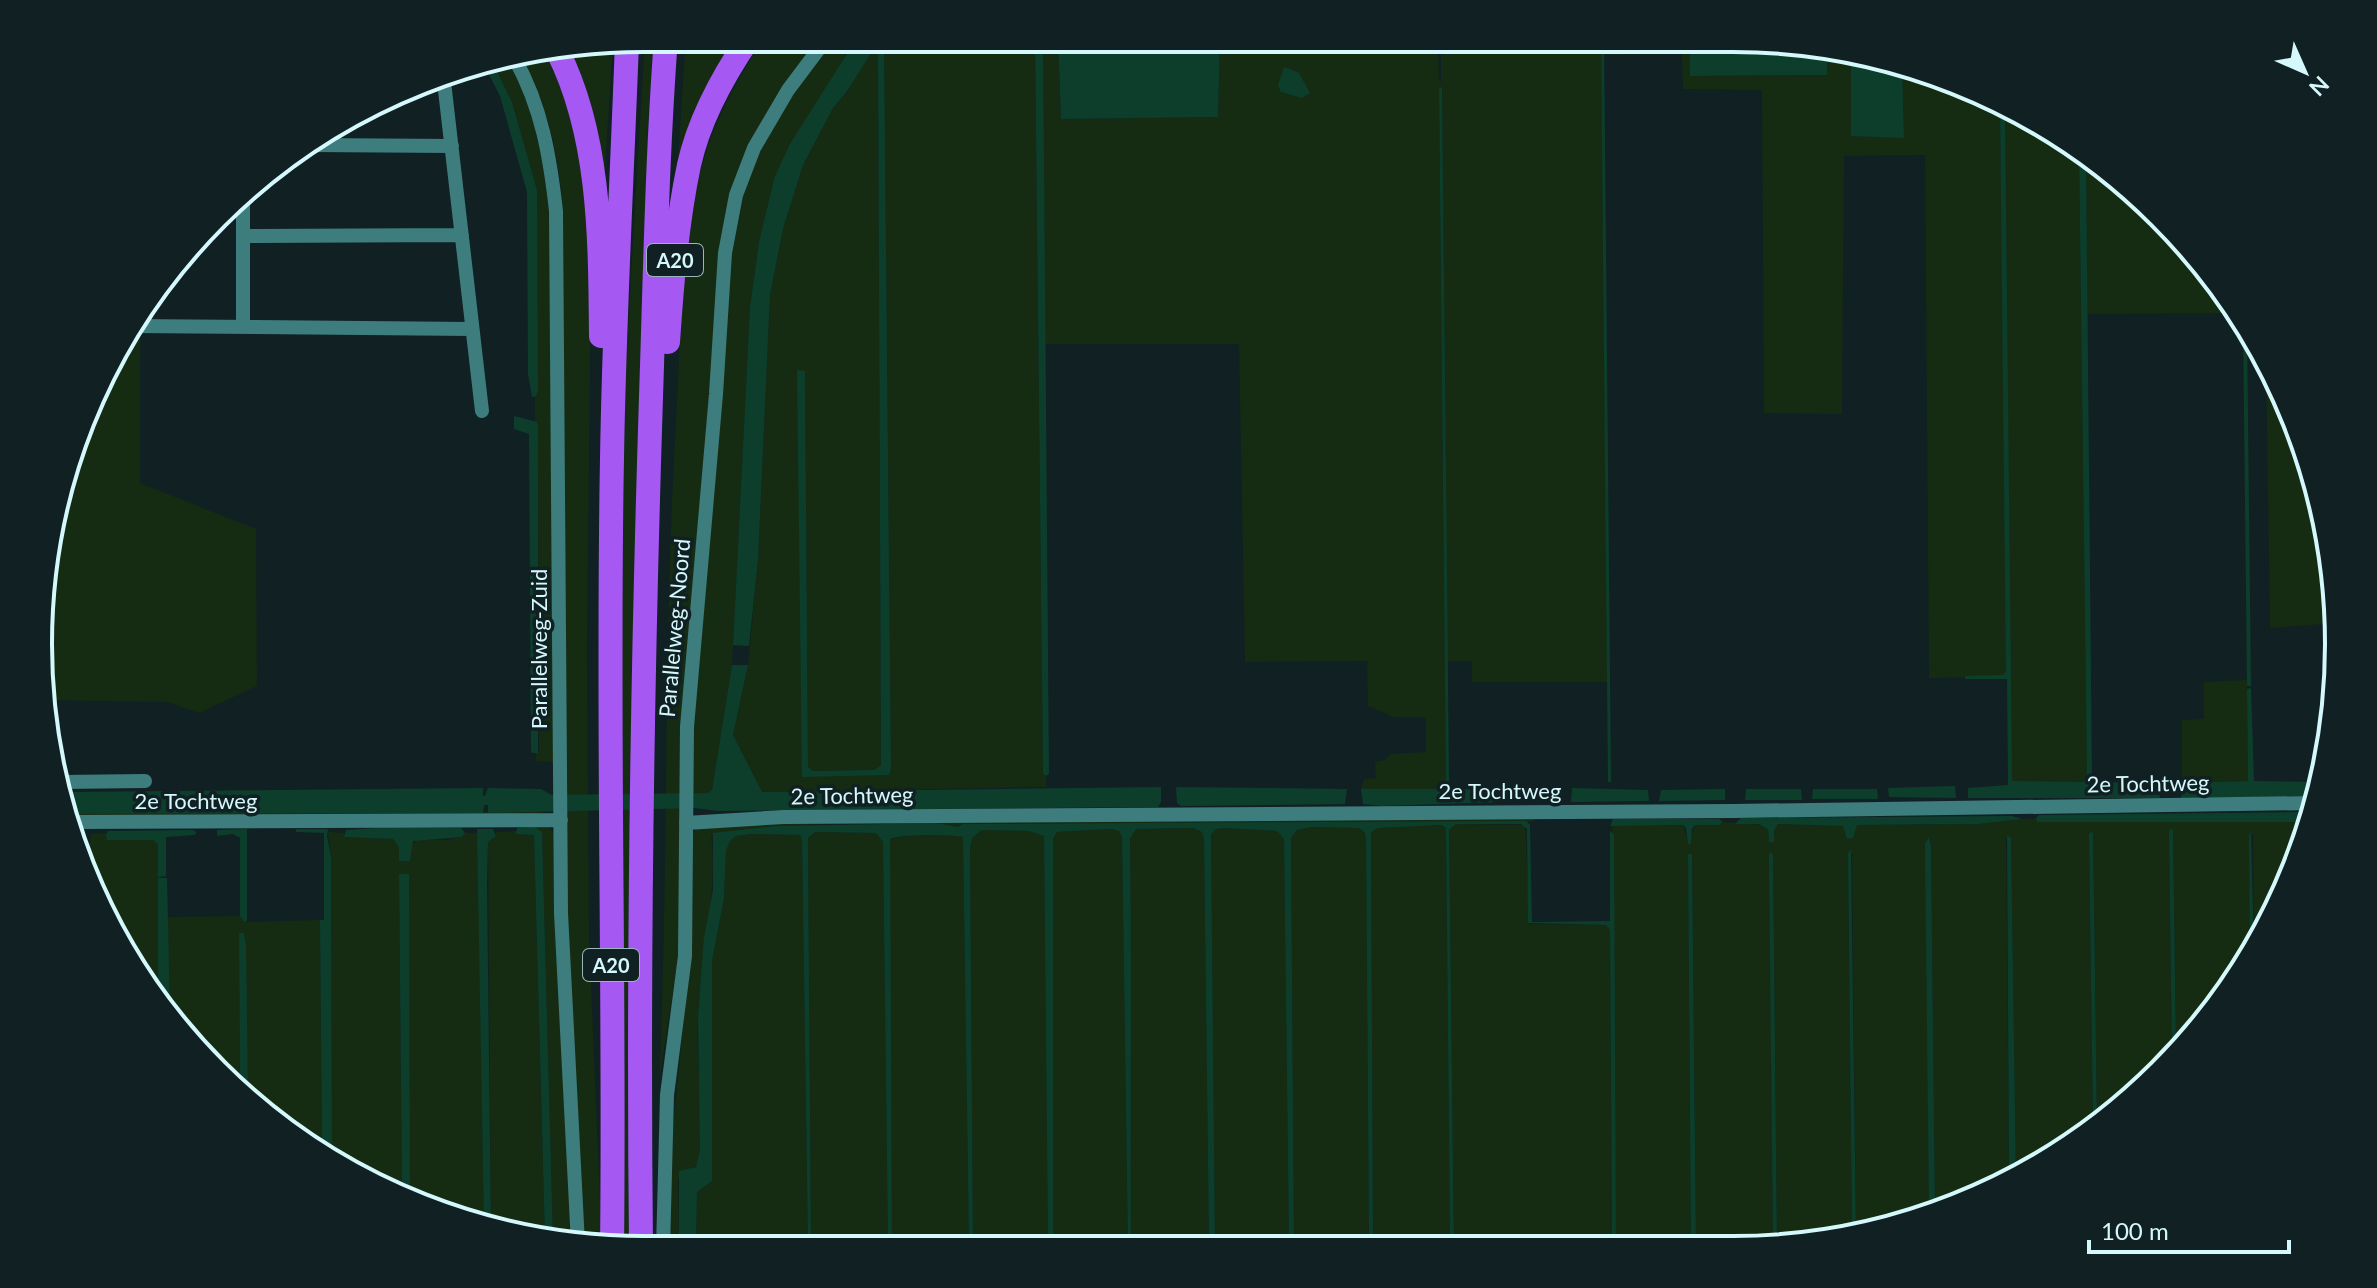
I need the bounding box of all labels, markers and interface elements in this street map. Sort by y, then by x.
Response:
north arrow [2265,32,2345,112]
text: N [2304,71,2335,102]
road number: A20 [647,244,703,276]
street label: Parallelweg-Noord [653,537,695,719]
street label: Parallelweg-Zuid [525,569,552,729]
street label: 2e Tochtweg [2086,768,2210,798]
street label: 2e Tochtweg [1439,777,1561,804]
street label: 2e Tochtweg [790,780,914,810]
street label: 2e Tochtweg [135,787,257,814]
road number: A20 [583,949,639,981]
scale bar [2089,1204,2289,1254]
text: 100 m [2101,1216,2169,1245]

